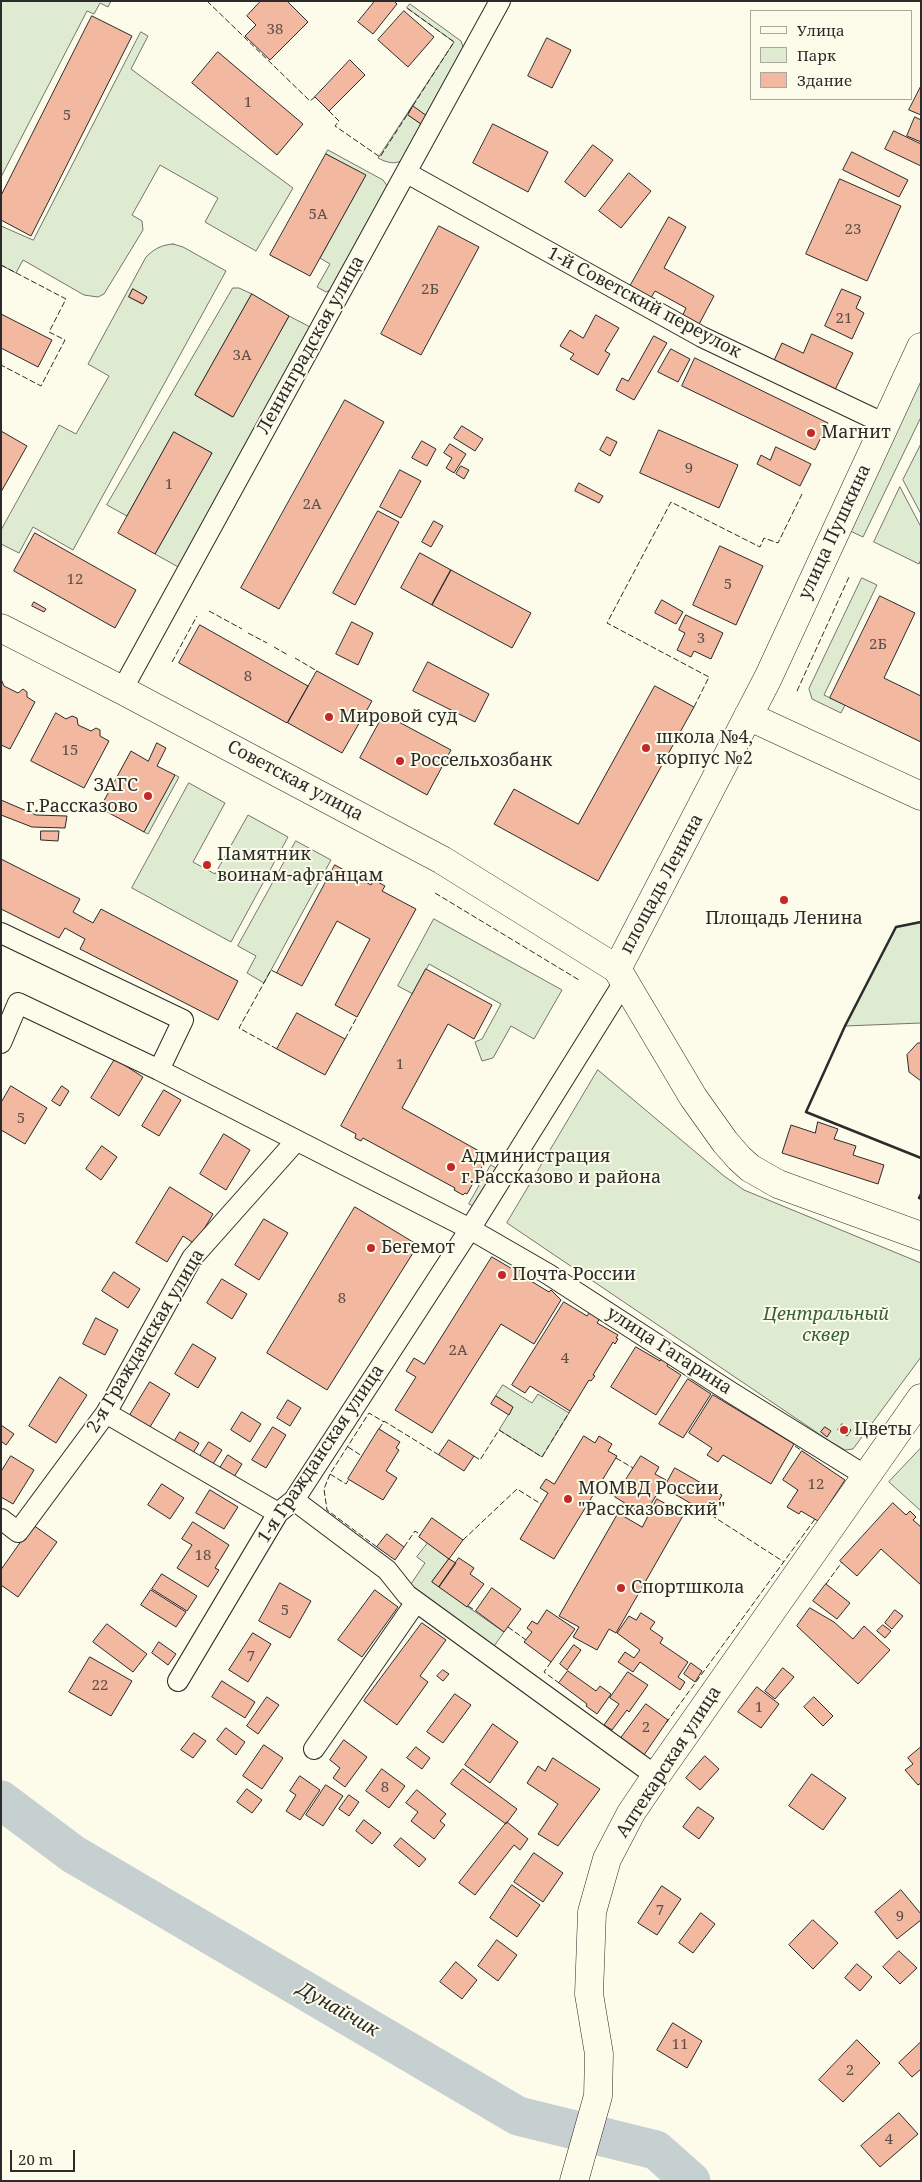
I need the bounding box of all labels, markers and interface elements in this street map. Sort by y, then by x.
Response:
legend [750,10,912,100]
text: Улица [797,20,845,40]
house number: 38 [267,21,283,39]
text: Парк [797,45,836,65]
text: Здание [797,70,852,90]
house number: 1 [244,94,252,112]
house number: 5 [63,107,71,125]
house number: 5А [309,206,327,224]
house number: 23 [845,221,861,239]
street label: 1-й Советский переулок [543,243,745,363]
street label: Ленинградская улица [253,252,369,438]
house number: 2Б [421,281,439,299]
house number: 21 [836,310,852,328]
house number: 3А [233,347,251,365]
place label: Магнит [821,422,891,444]
marker: Магнит [805,427,817,439]
house number: 9 [685,460,693,478]
street label: улица Пушкина [794,461,876,603]
house number: 1 [165,476,173,494]
house number: 2А [303,496,321,514]
house number: 12 [67,571,83,589]
house number: 5 [724,576,732,594]
house number: 3 [697,630,705,648]
house number: 2Б [869,636,887,654]
house number: 8 [244,668,252,686]
place label: Мировой суд [339,706,458,728]
marker: Мировой суд [323,711,335,723]
place label: школа №4, корпус №2 [656,727,753,770]
street label: Советская улица [223,736,367,826]
house number: 15 [62,742,78,760]
marker: школа №4, корпус №2 [640,742,652,754]
place label: Россельхозбанк [410,750,552,772]
marker: Россельхозбанк [394,755,406,767]
place label: ЗАГС г.Рассказово [26,775,138,818]
marker: ЗАГС г.Рассказово [142,790,154,802]
street label: площадь Ленина [616,810,708,958]
place label: Памятник воинам-афганцам [217,844,383,886]
marker: Памятник воинам-афганцам [201,859,213,871]
marker: Площадь Ленина [778,894,790,906]
place label: Площадь Ленина [705,908,863,930]
house number: 1 [396,1056,404,1074]
house number: 5 [17,1110,25,1128]
place label: Администрация г.Рассказово и района [461,1146,661,1188]
marker: Администрация г.Рассказово и района [445,1161,457,1173]
place label: Бегемот [381,1237,455,1259]
marker: Бегемот [365,1242,377,1254]
street label: 2-я Гражданская улица [83,1245,209,1437]
place label: Почта России [512,1264,636,1286]
marker: Почта России [496,1269,508,1281]
house number: 8 [338,1290,346,1308]
street label: улица Гагарина [602,1302,736,1400]
park label: Центральный сквер [763,1304,889,1346]
house number: 2А [449,1342,467,1360]
house number: 4 [561,1350,569,1368]
street label: 1-я Гражданская улица [253,1361,389,1547]
place label: Цветы [854,1419,912,1441]
marker: Цветы [838,1424,850,1436]
house number: 12 [808,1476,824,1494]
place label: МОМВД России "Рассказовский" [578,1478,725,1520]
marker: МОМВД России "Рассказовский" [562,1493,574,1505]
house number: 18 [195,1547,211,1565]
place label: Спортшкола [631,1577,745,1599]
marker: Спортшкола [615,1582,627,1594]
house number: 5 [281,1602,289,1620]
house number: 7 [247,1648,255,1666]
house number: 22 [92,1677,108,1695]
street label: Аптекарская улица [612,1682,726,1842]
house number: 1 [755,1699,763,1717]
house number: 2 [642,1719,650,1737]
house number: 8 [381,1779,389,1797]
house number: 7 [656,1902,664,1920]
house number: 9 [896,1908,904,1926]
water label: Дунайчик [293,1977,383,2043]
house number: 11 [672,2036,688,2054]
house number: 2 [846,2062,854,2080]
house number: 4 [885,2131,893,2149]
scale bar [12,2140,78,2172]
text: 20 m [18,2149,53,2169]

